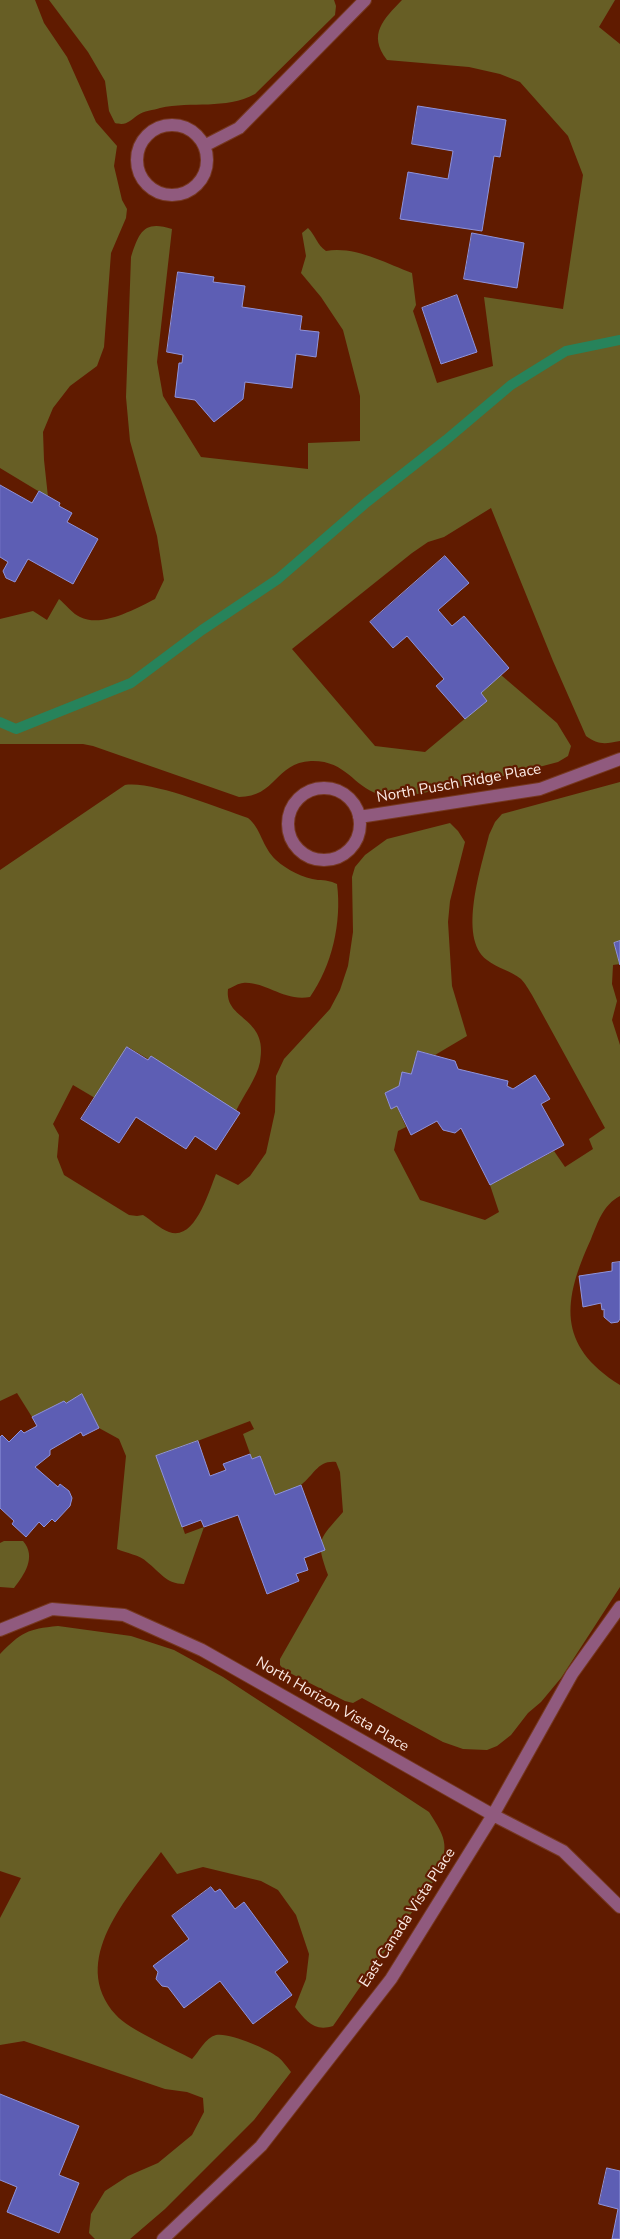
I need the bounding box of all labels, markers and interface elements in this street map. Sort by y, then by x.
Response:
street label: North Pusch Ridge Place [375,761,543,807]
street label: North Horizon Vista Place [252,1654,412,1756]
street label: East Canada Vista Place [356,1845,460,1991]

